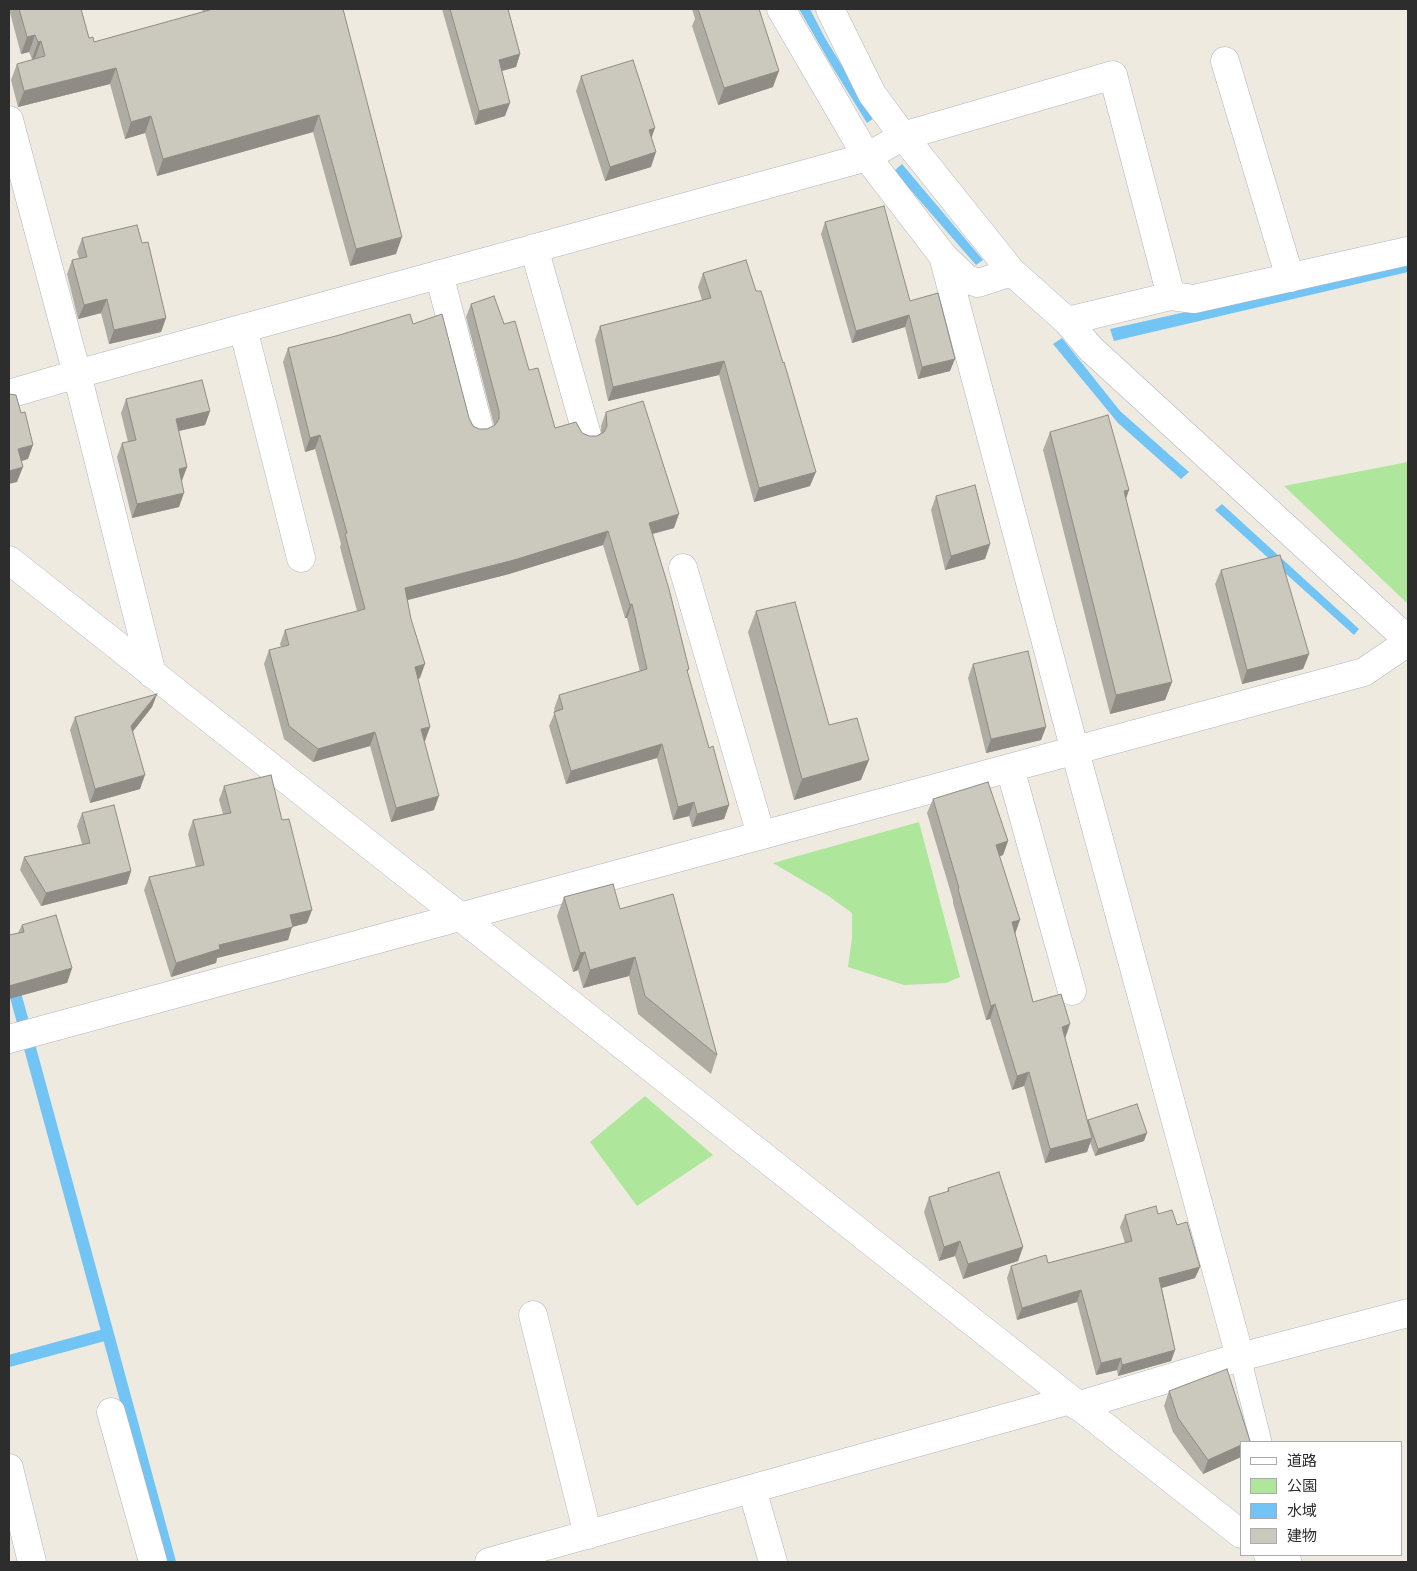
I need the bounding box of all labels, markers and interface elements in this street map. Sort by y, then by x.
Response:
legend [1240,1441,1402,1556]
text: 道路 [1287,1450,1317,1471]
text: 公園 [1287,1475,1317,1496]
text: 水域 [1287,1500,1317,1521]
text: 建物 [1287,1525,1317,1546]

